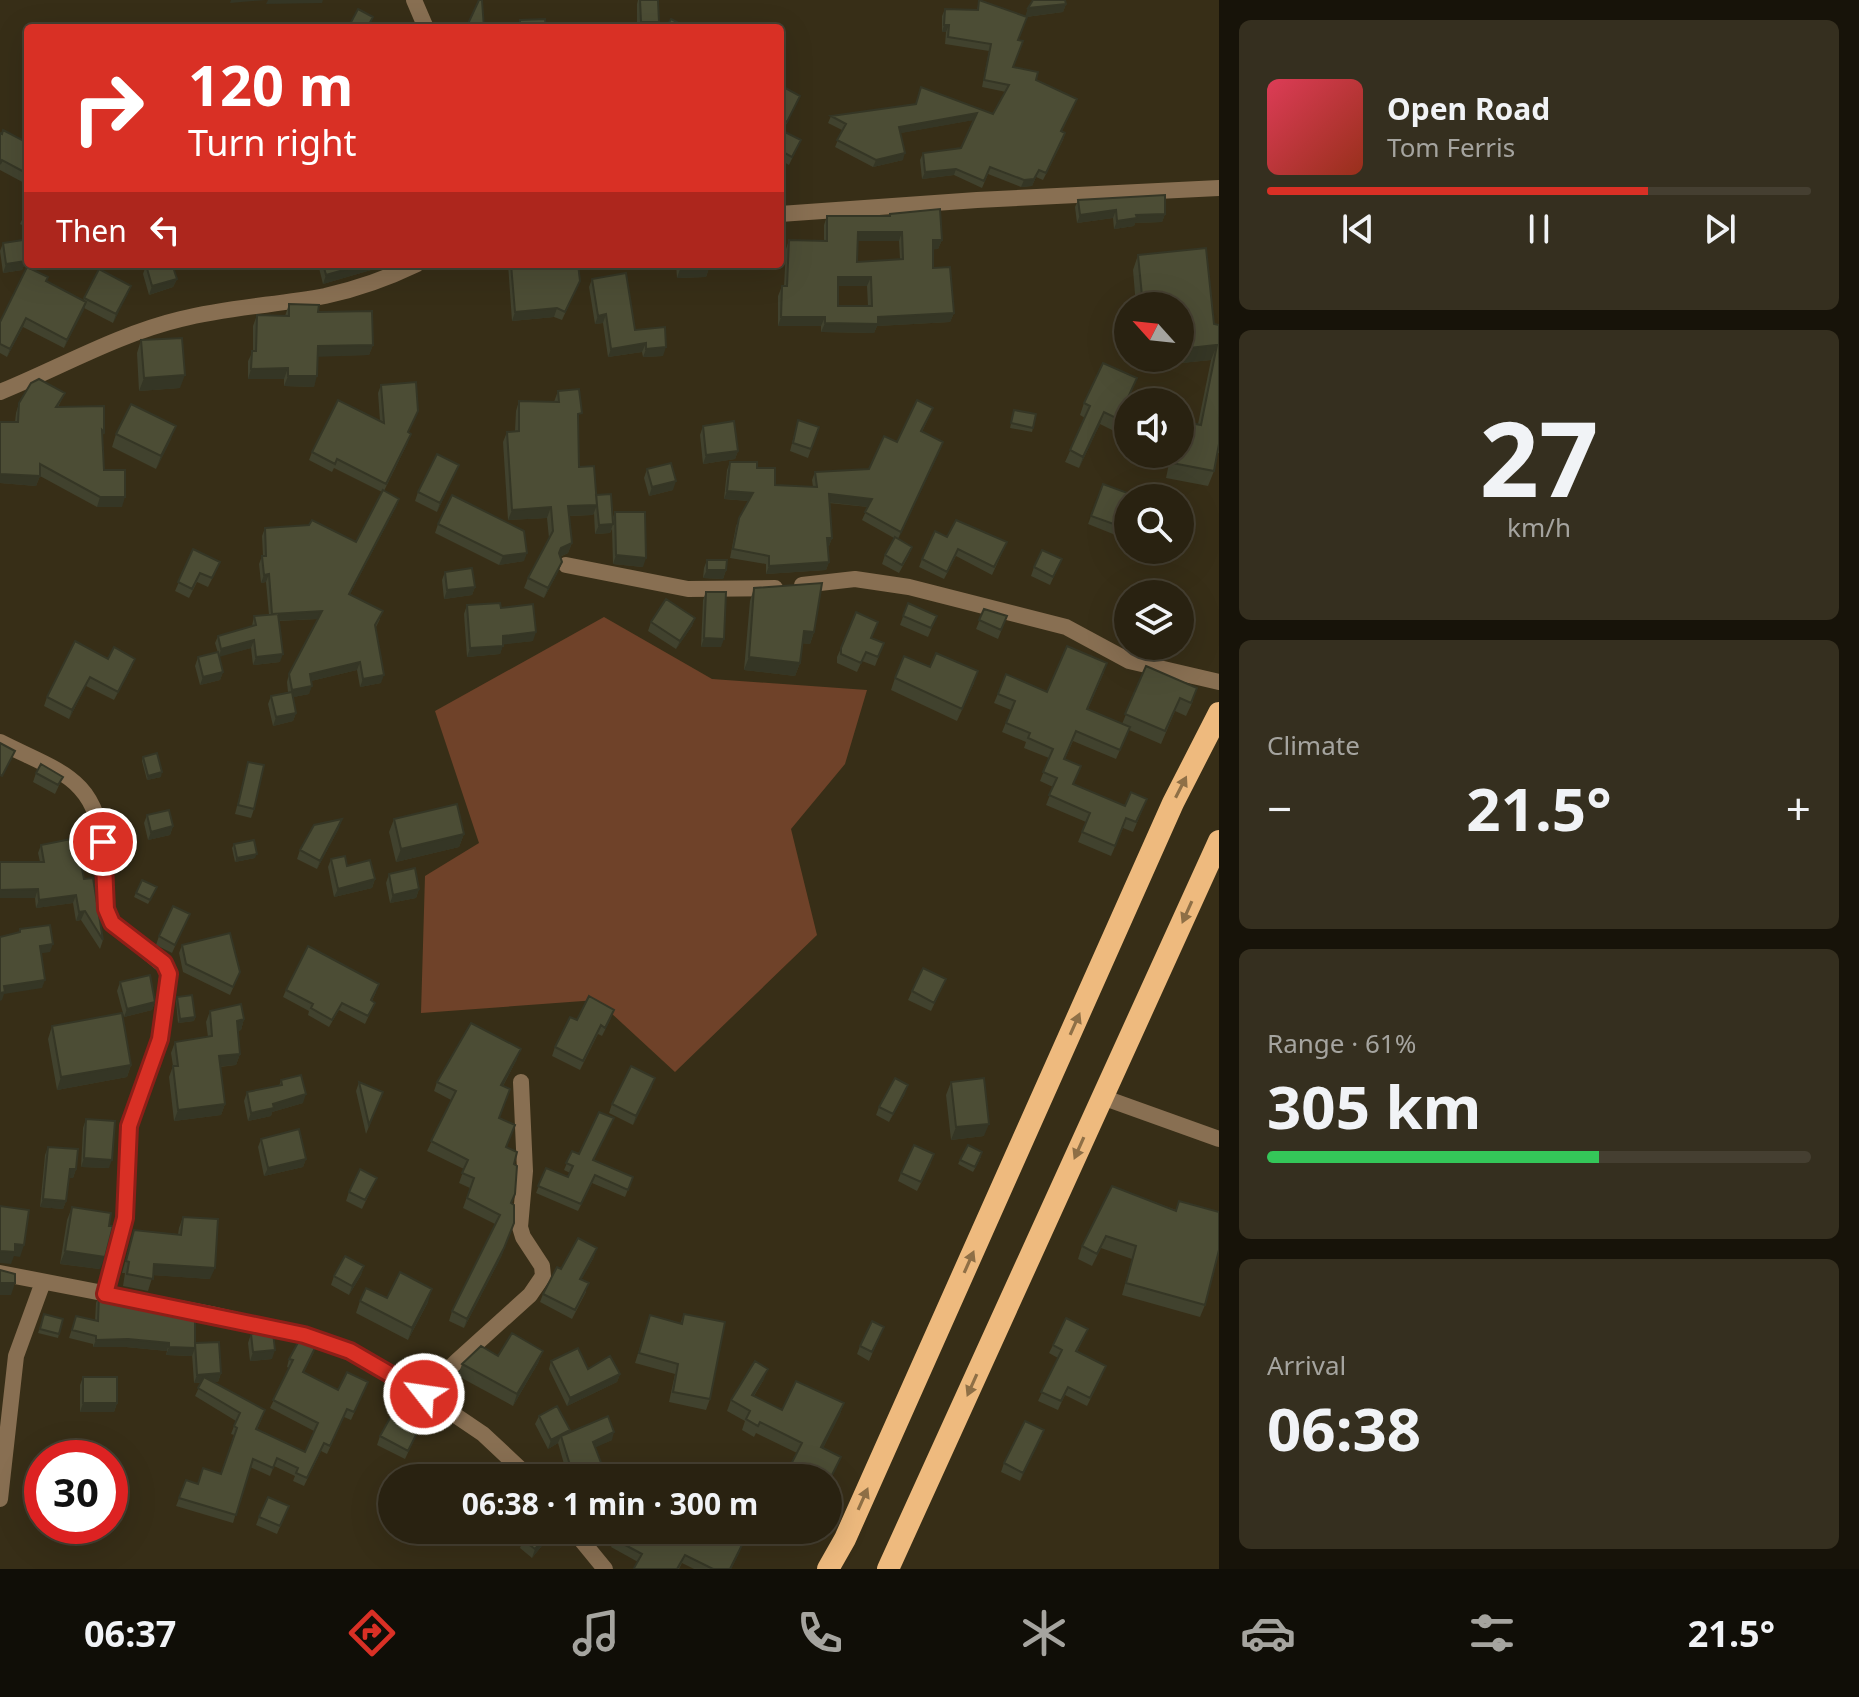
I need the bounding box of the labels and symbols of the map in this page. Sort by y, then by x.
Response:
north arrow [1114,292,1194,372]
one-way arrow [1175,776,1188,799]
pin [69,808,137,876]
one-way arrow [1180,900,1194,923]
one-way arrow [1068,1013,1081,1036]
one-way arrow [1073,1137,1086,1160]
one-way arrow [962,1250,975,1274]
position arrow [382,1352,466,1436]
one-way arrow [965,1373,979,1397]
speed limit sign: 30 [24,1440,128,1544]
one-way arrow [856,1487,869,1511]

